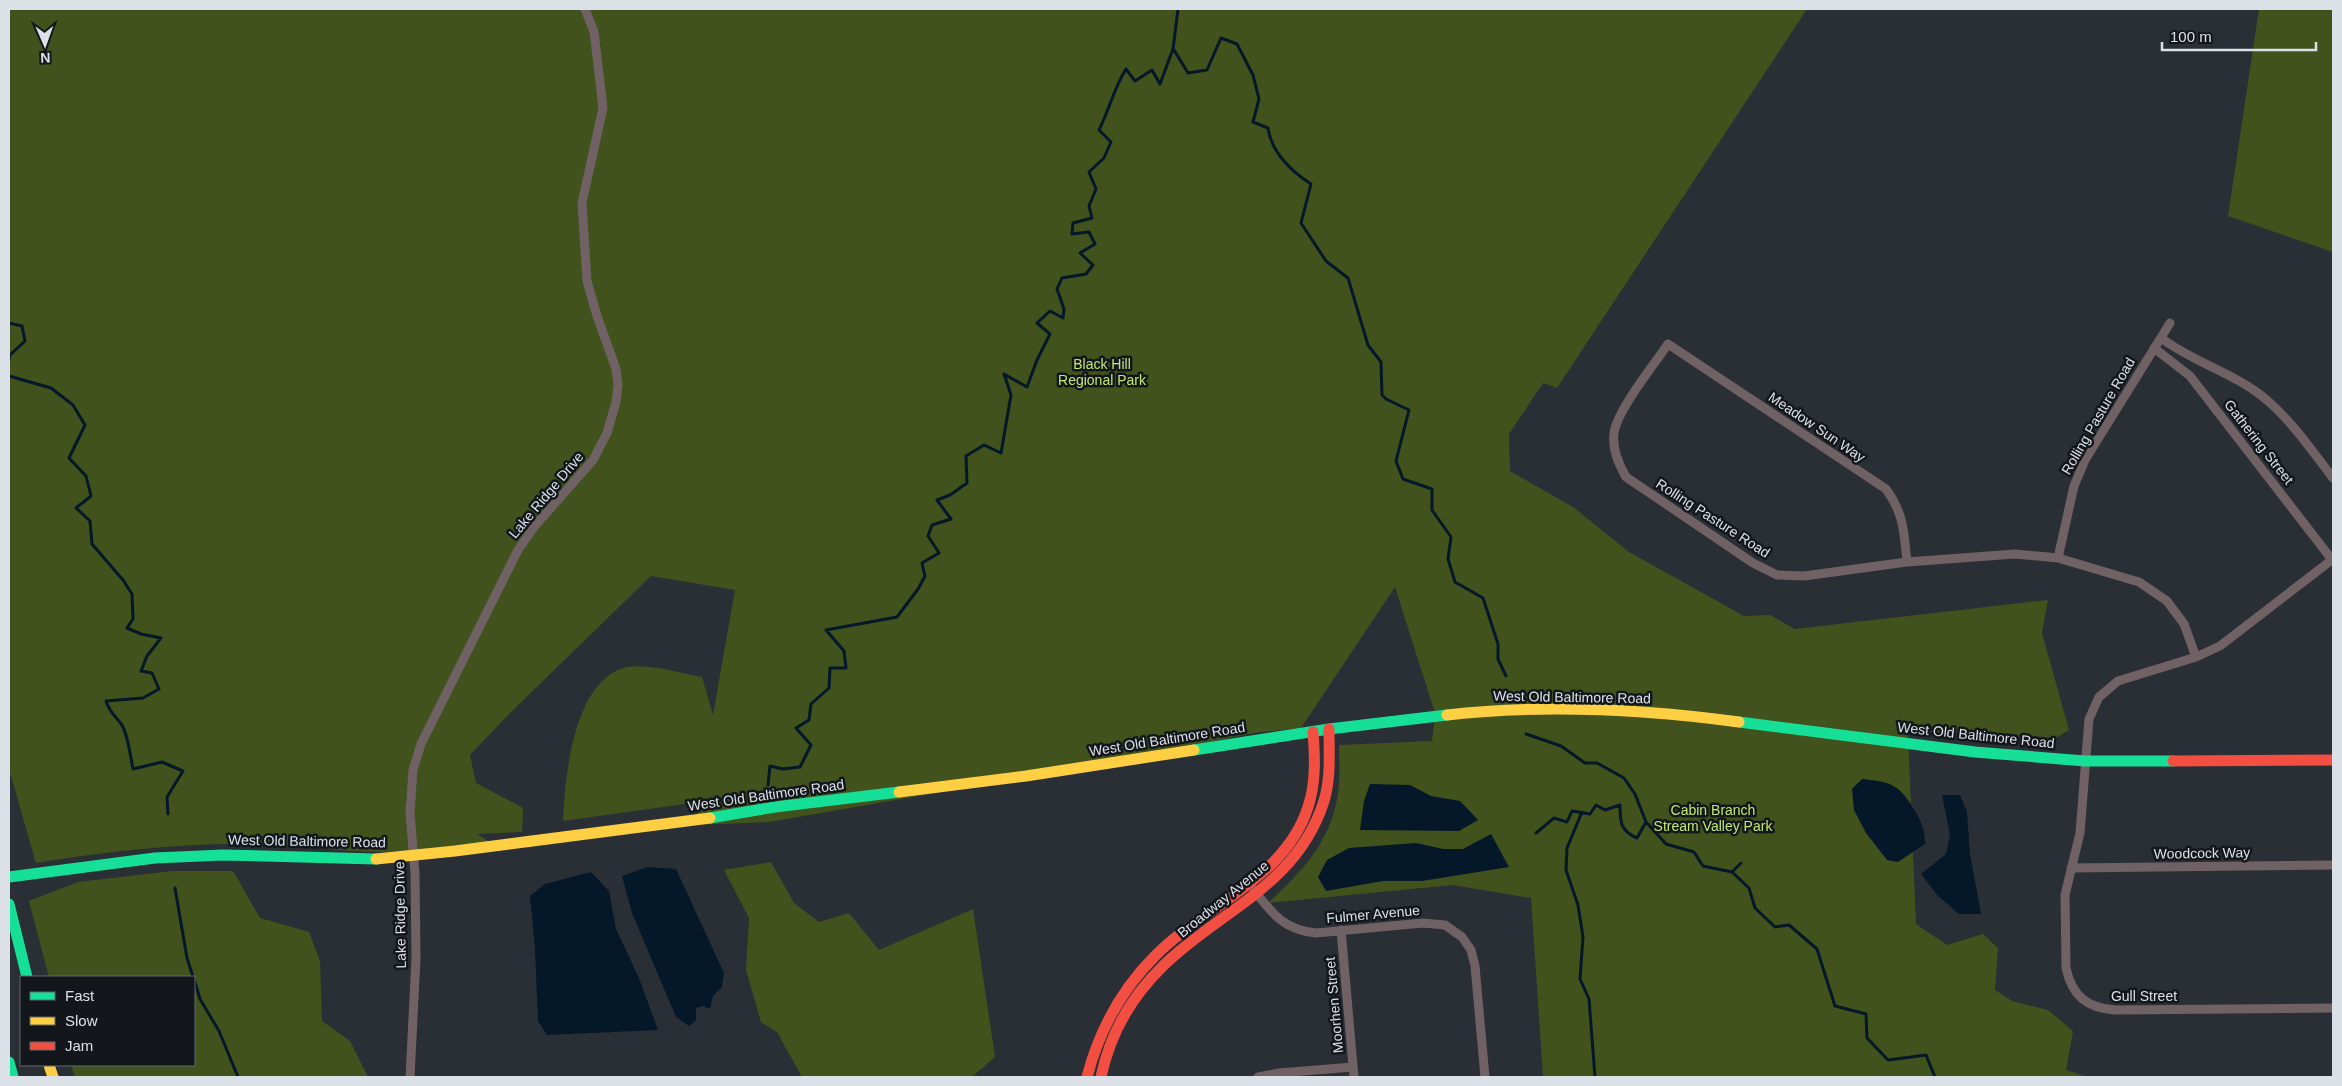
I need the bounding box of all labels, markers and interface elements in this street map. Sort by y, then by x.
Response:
north arrow [20,20,70,70]
scale bar [2162,20,2316,52]
text: 100 m [2170,28,2212,45]
text: N [40,50,51,66]
street label: Rolling Pasture Road [2058,355,2138,477]
park label: Black Hill Regional Park [1058,356,1147,388]
street label: Meadow Sun Way [1766,389,1868,465]
street label: Gathering Street [2221,397,2297,487]
street label: Lake Ridge Drive [505,449,587,541]
street label: Rolling Pasture Road [1653,475,1773,561]
street label: West Old Baltimore Road [1493,688,1651,706]
street label: West Old Baltimore Road [1088,719,1246,759]
street label: West Old Baltimore Road [1897,719,2055,751]
street label: West Old Baltimore Road [687,776,845,814]
park label: Cabin Branch Stream Valley Park [1654,802,1773,834]
street label: West Old Baltimore Road [228,832,386,850]
street label: Woodcock Way [2154,844,2250,862]
street label: Broadway Avenue [1174,857,1272,941]
street label: Lake Ridge Drive [391,861,409,969]
street label: Fulmer Avenue [1326,902,1421,926]
street label: Moorhen Street [1322,956,1346,1054]
legend [20,976,195,1066]
text: Fast [65,987,95,1004]
street label: Gull Street [2111,988,2177,1004]
text: Slow [65,1012,98,1029]
text: Jam [65,1037,93,1054]

